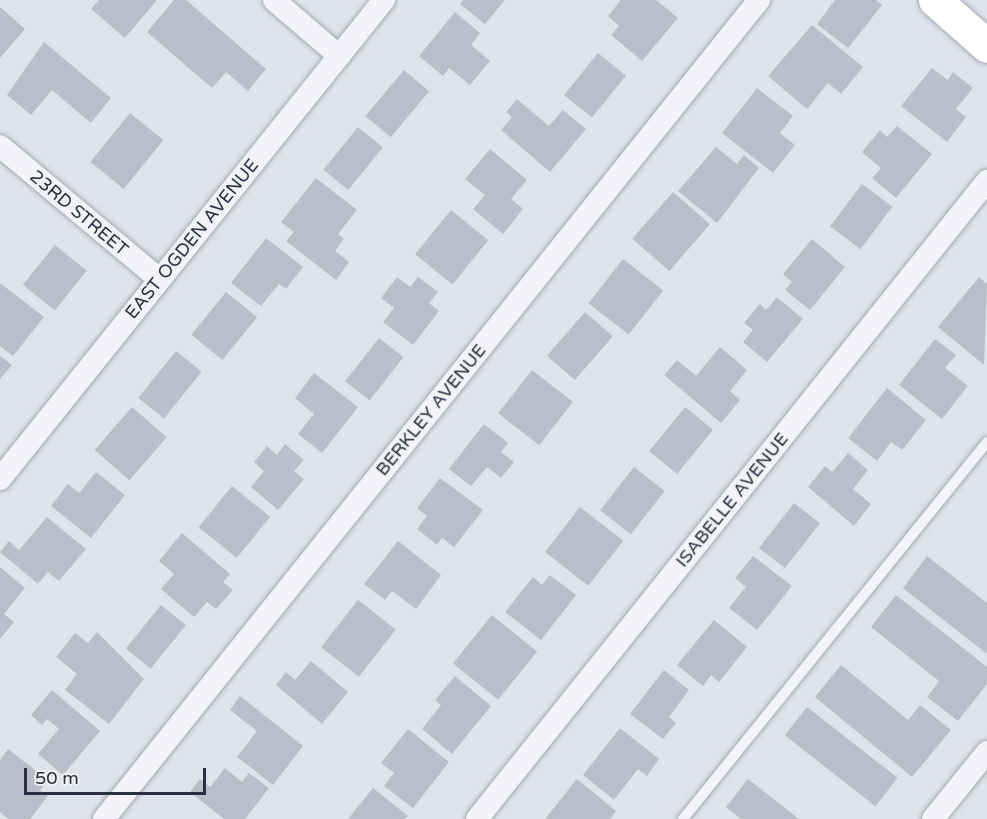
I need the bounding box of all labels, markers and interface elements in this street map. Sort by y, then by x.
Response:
street label: EAST OGDEN AVENUE [121,155,263,323]
street label: 23RD STREET [25,166,133,260]
street label: BERKLEY AVENUE [371,340,491,480]
street label: ISABELLE AVENUE [671,428,793,572]
scale bar [27,756,208,794]
text: 50 m [35,767,79,789]

